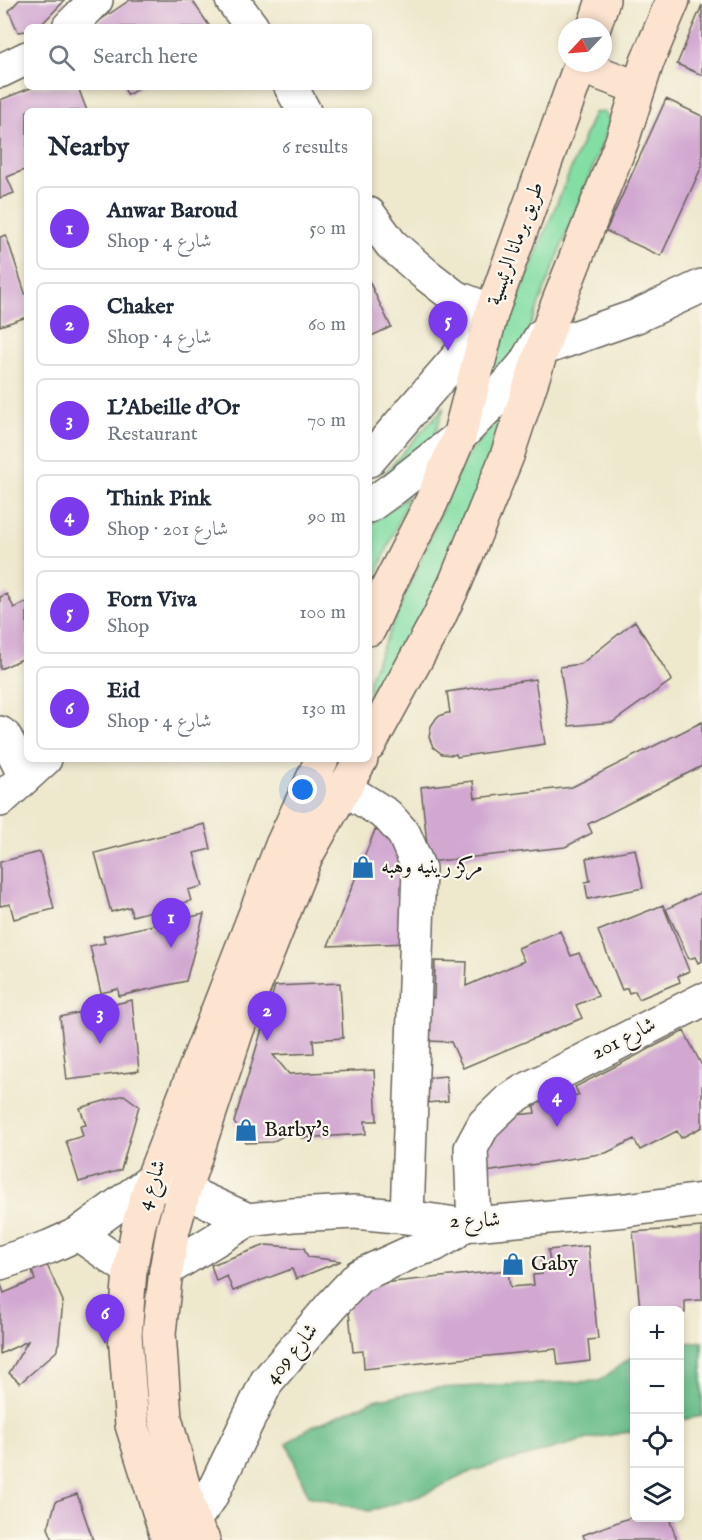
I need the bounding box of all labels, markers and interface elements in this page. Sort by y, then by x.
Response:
north arrow [558,18,612,72]
search box [24,24,372,90]
icon: search [45,41,78,74]
text: Search here [93,43,198,71]
text: Nearby [48,131,129,164]
text: 6 results [282,135,348,160]
street label: طريق برمانا الرئيسية [481,178,551,310]
text: Anwar Baroud [107,197,237,225]
text: 1 [66,216,73,241]
text: 50 m [309,216,346,241]
text: Shop · شارع 4 [107,229,212,254]
text: Chaker [107,293,174,321]
pin: 5 [428,302,468,351]
text: 2 [65,312,74,337]
text: 60 m [308,312,346,337]
text: Shop · شارع 4 [107,325,212,350]
text: L'Abeille d'Or [107,394,240,422]
text: 3 [66,408,73,433]
text: 70 m [307,408,346,433]
text: Restaurant [107,422,198,447]
text: Think Pink [107,485,211,513]
text: 4 [65,504,74,529]
text: 90 m [308,504,346,529]
text: Shop · شارع 201 [107,517,228,542]
text: Forn Viva [107,586,197,614]
text: 5 [66,600,73,625]
text: 100 m [299,600,346,625]
text: Shop [107,614,149,639]
text: Eid [107,677,140,705]
text: 6 [65,696,74,721]
text: 130 m [301,696,346,721]
text: Shop · شارع 4 [107,709,212,734]
your location [288,775,317,804]
shop icon: مركز رينيه وهبه [350,854,376,880]
place label: مركز رينيه وهبه [381,854,483,881]
pin: 1 [152,898,190,948]
pin: 2 [248,992,286,1041]
pin: 3 [80,994,120,1044]
street label: شارع 201 [587,1011,662,1069]
pin: 4 [538,1078,576,1127]
shop icon: Barby's [233,1117,259,1143]
place label: Barby's [264,1117,329,1144]
street label: شارع 4 [131,1156,176,1215]
street label: شارع 2 [449,1207,501,1238]
shop icon: Gaby [500,1251,526,1277]
place label: Gaby [531,1251,579,1278]
pin: 6 [86,1294,124,1344]
map controls [630,1306,684,1522]
button: + [630,1306,684,1360]
street label: شارع 409 [259,1318,327,1392]
button: − [630,1360,684,1414]
button: locate [630,1414,684,1468]
button: layers [630,1468,684,1522]

